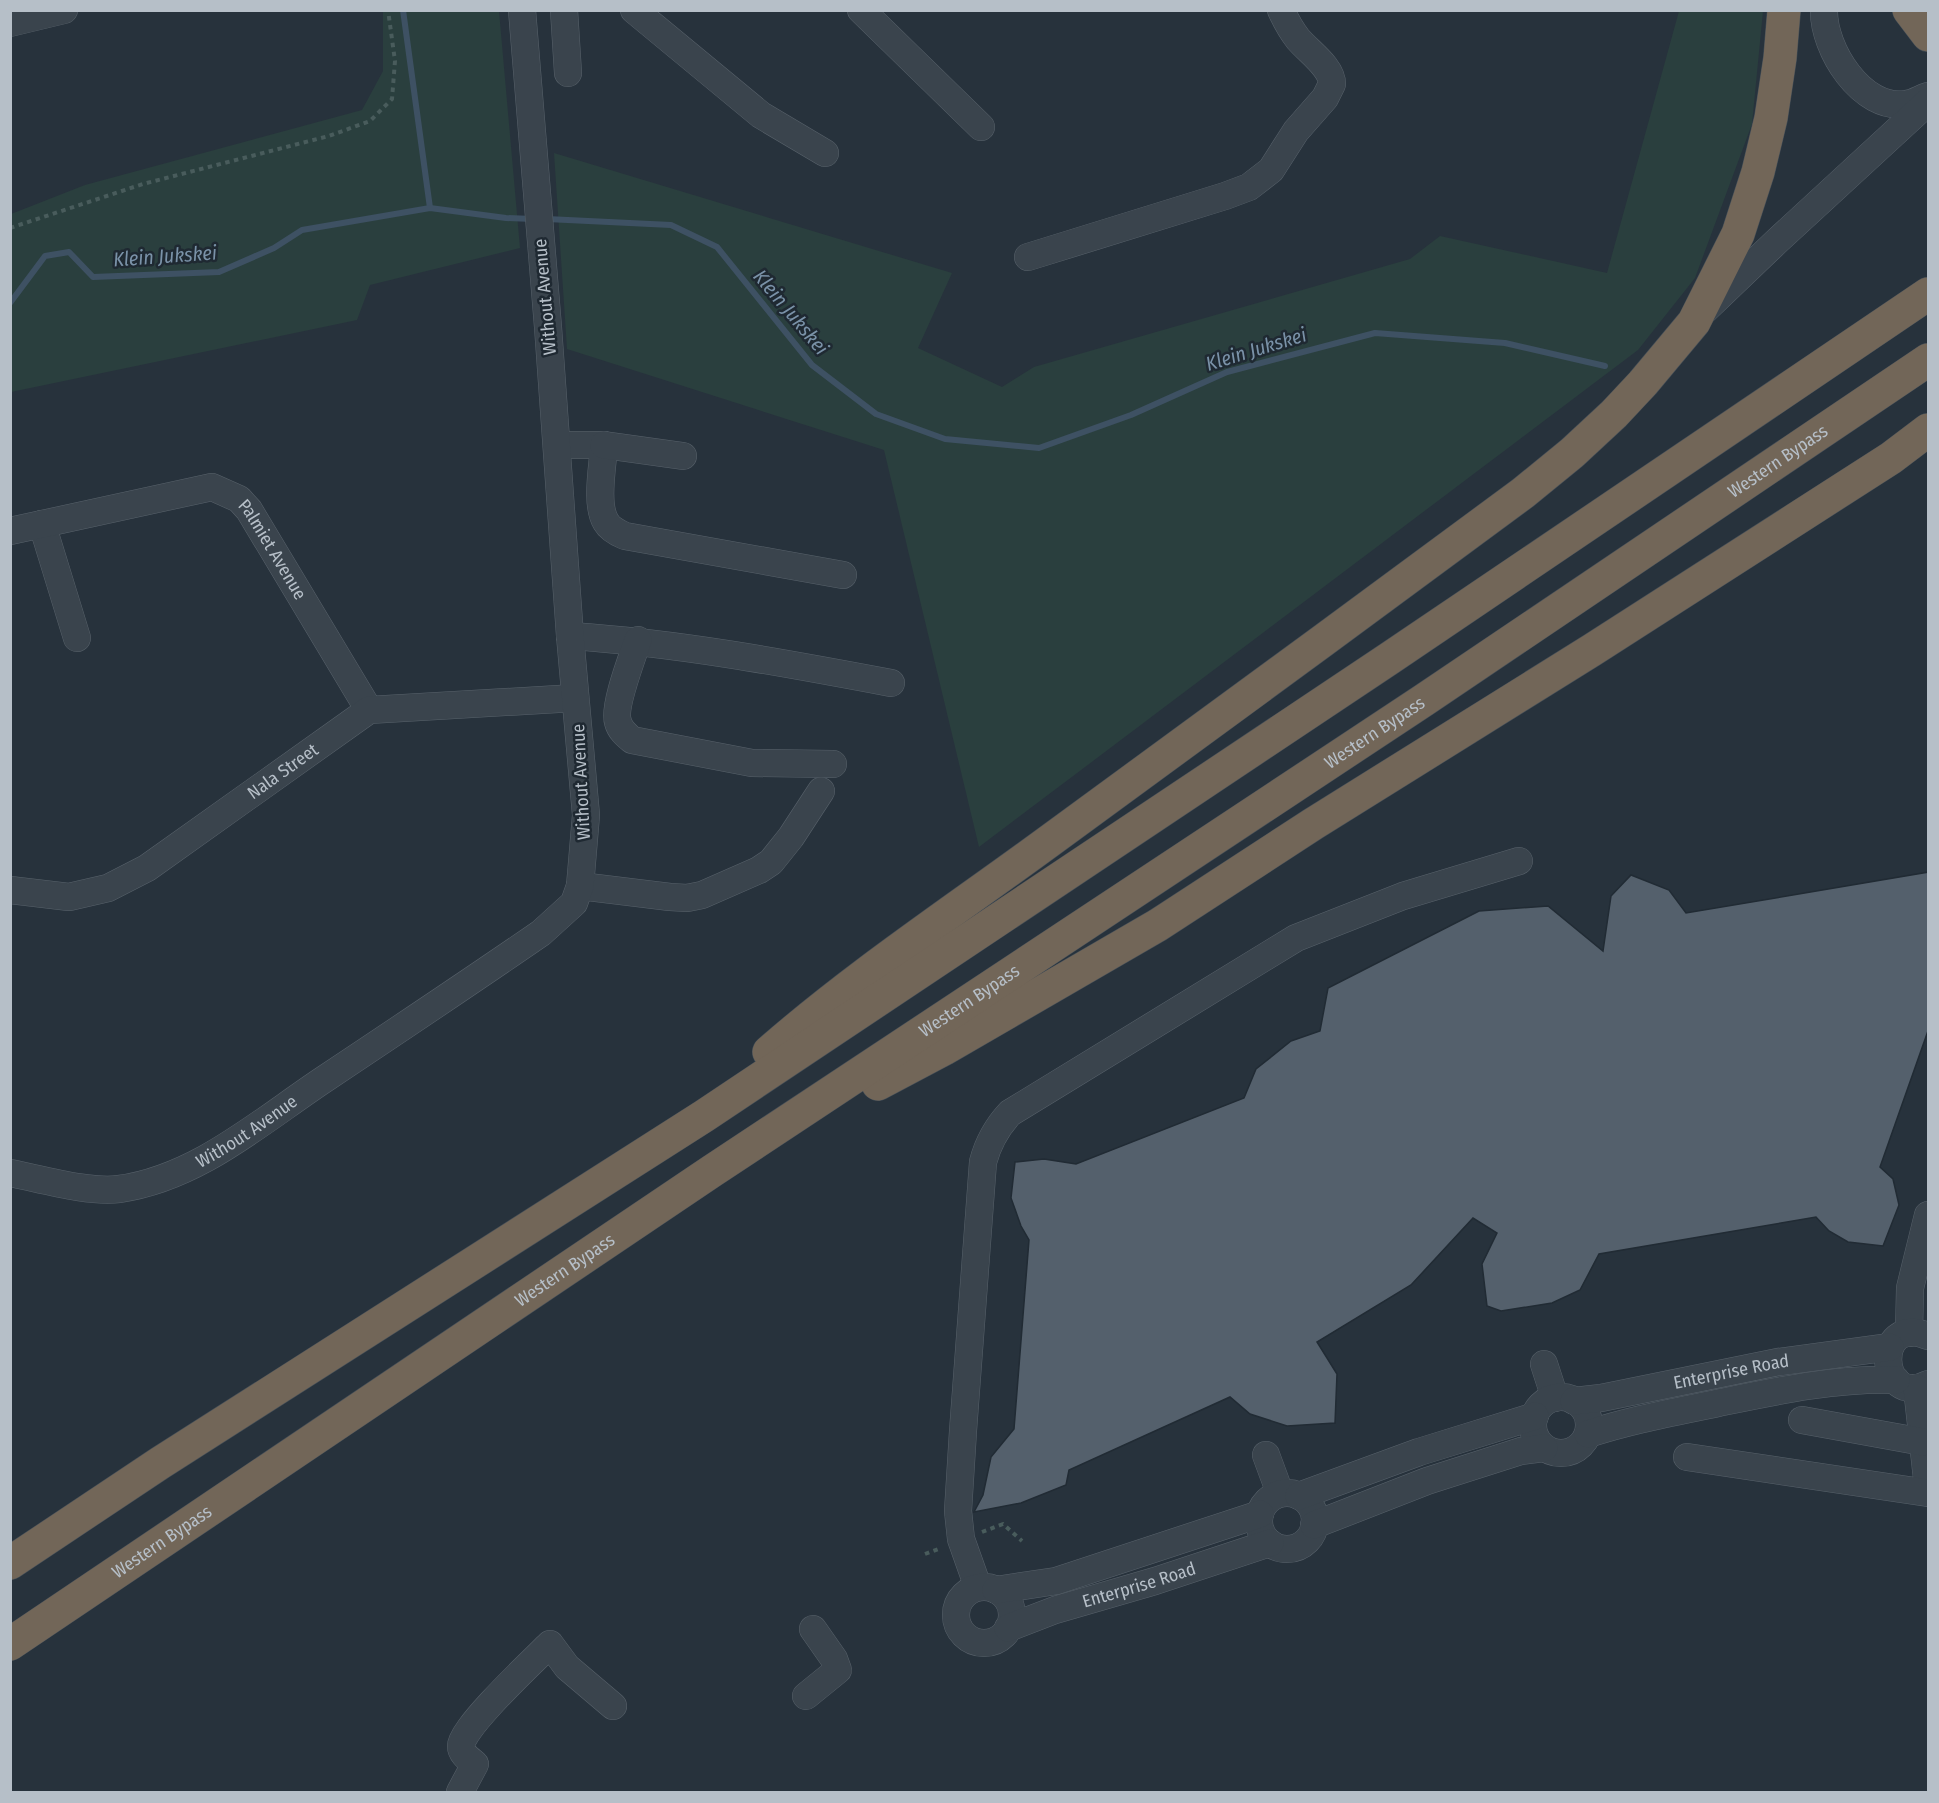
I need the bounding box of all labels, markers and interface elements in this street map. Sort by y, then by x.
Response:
street label: Without Avenue [529,238,561,356]
water label: Klein Jukskei [112,240,218,272]
water label: Klein Jukskei [748,264,834,360]
water label: Klein Jukskei [1203,322,1309,376]
street label: Western Bypass [1724,420,1832,503]
street label: Palmiet Avenue [234,495,311,604]
street label: Western Bypass [1320,691,1429,774]
street label: Without Avenue [567,723,595,841]
street label: Nala Street [243,739,323,804]
street label: Western Bypass [915,960,1024,1042]
street label: Without Avenue [192,1090,302,1173]
street label: Western Bypass [511,1229,619,1312]
street label: Enterprise Road [1672,1350,1790,1394]
street label: Western Bypass [108,1500,216,1583]
street label: Enterprise Road [1080,1557,1198,1612]

